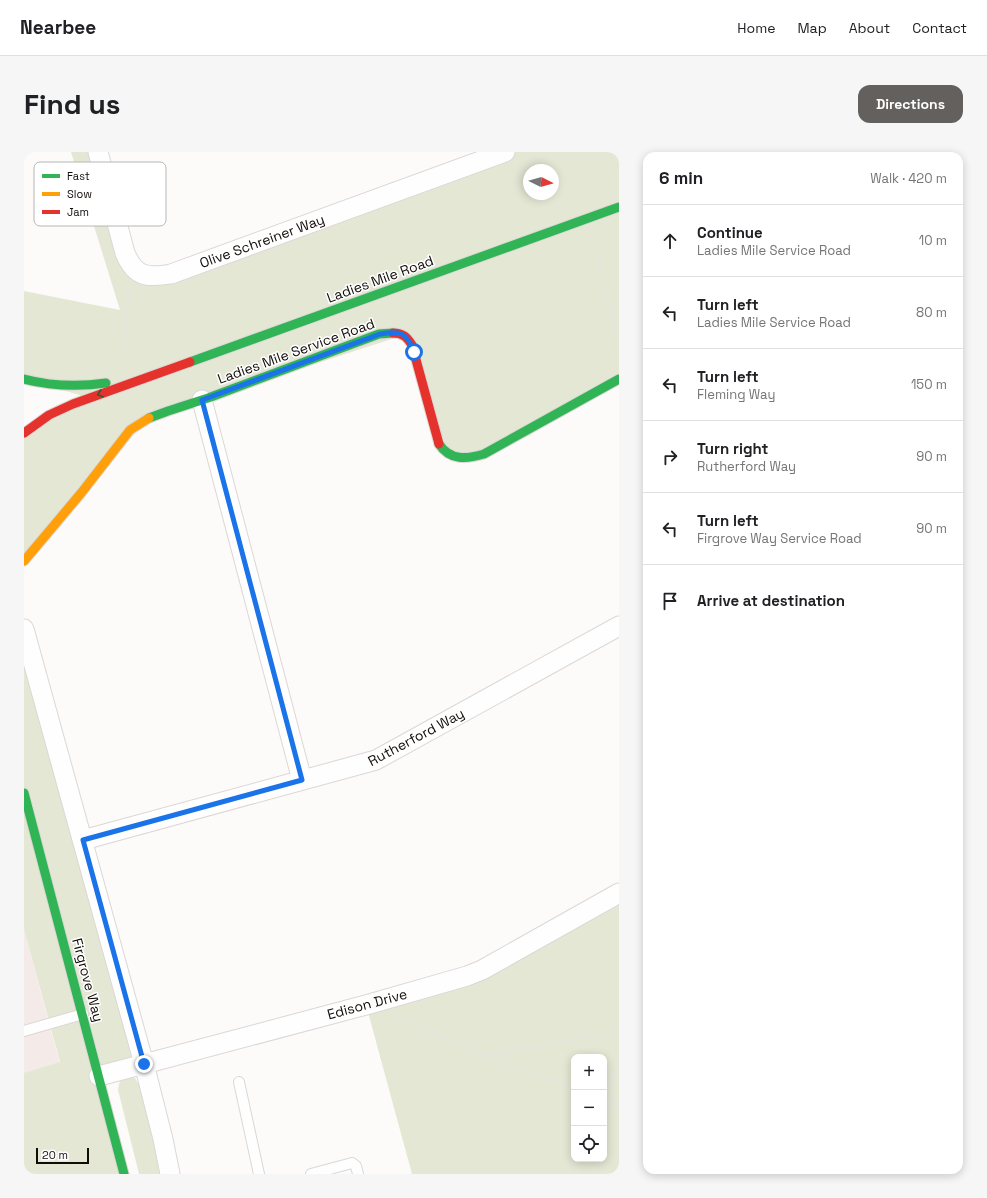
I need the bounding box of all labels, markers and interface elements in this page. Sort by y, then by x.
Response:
text: Nearbee [20,15,96,40]
text: Home [737,19,775,37]
text: Map [797,19,827,37]
text: About [849,19,890,37]
text: Contact [912,19,967,37]
button: Directions [858,85,963,123]
text: Find us [24,86,121,122]
legend [34,162,166,226]
north arrow [523,164,559,200]
text: 6 min [659,167,703,189]
text: Fast [67,169,90,183]
text: Walk · 420 m [870,170,947,187]
text: Slow [67,187,92,201]
text: Jam [67,205,89,219]
street label: Olive Schreiner Way [197,210,327,272]
text: Continue [697,223,763,242]
icon: ahead [659,230,681,252]
text: 10 m [919,232,947,249]
text: Ladies Mile Service Road [697,242,851,259]
street label: Ladies Mile Road [324,251,436,307]
text: Turn left [697,295,759,314]
icon: left [659,302,681,324]
text: 80 m [916,304,947,321]
street label: Ladies Mile Service Road [215,314,377,388]
text: Ladies Mile Service Road [697,314,851,331]
route start [405,343,423,361]
text: Turn left [697,367,759,386]
icon: left [659,374,681,396]
text: 150 m [911,376,947,393]
text: Fleming Way [697,386,775,403]
one-way arrow [97,390,104,398]
text: Turn right [697,439,768,458]
icon: right [659,446,681,468]
text: 90 m [916,448,947,465]
text: Rutherford Way [697,458,796,475]
text: Turn left [697,511,759,530]
icon: left [659,518,681,540]
text: 90 m [916,520,947,537]
text: Firgrove Way Service Road [697,530,862,547]
icon: arrive [659,590,681,612]
text: Arrive at destination [697,591,845,610]
street label: Rutherford Way [365,704,467,770]
street label: Firgrove Way [68,936,108,1024]
street label: Edison Drive [325,985,409,1023]
map controls [571,1054,607,1162]
button: + [571,1054,607,1090]
route end [135,1055,153,1073]
button: − [571,1090,607,1126]
button: locate [571,1126,607,1162]
scale bar [36,1146,89,1165]
text: 20 m [42,1148,68,1162]

